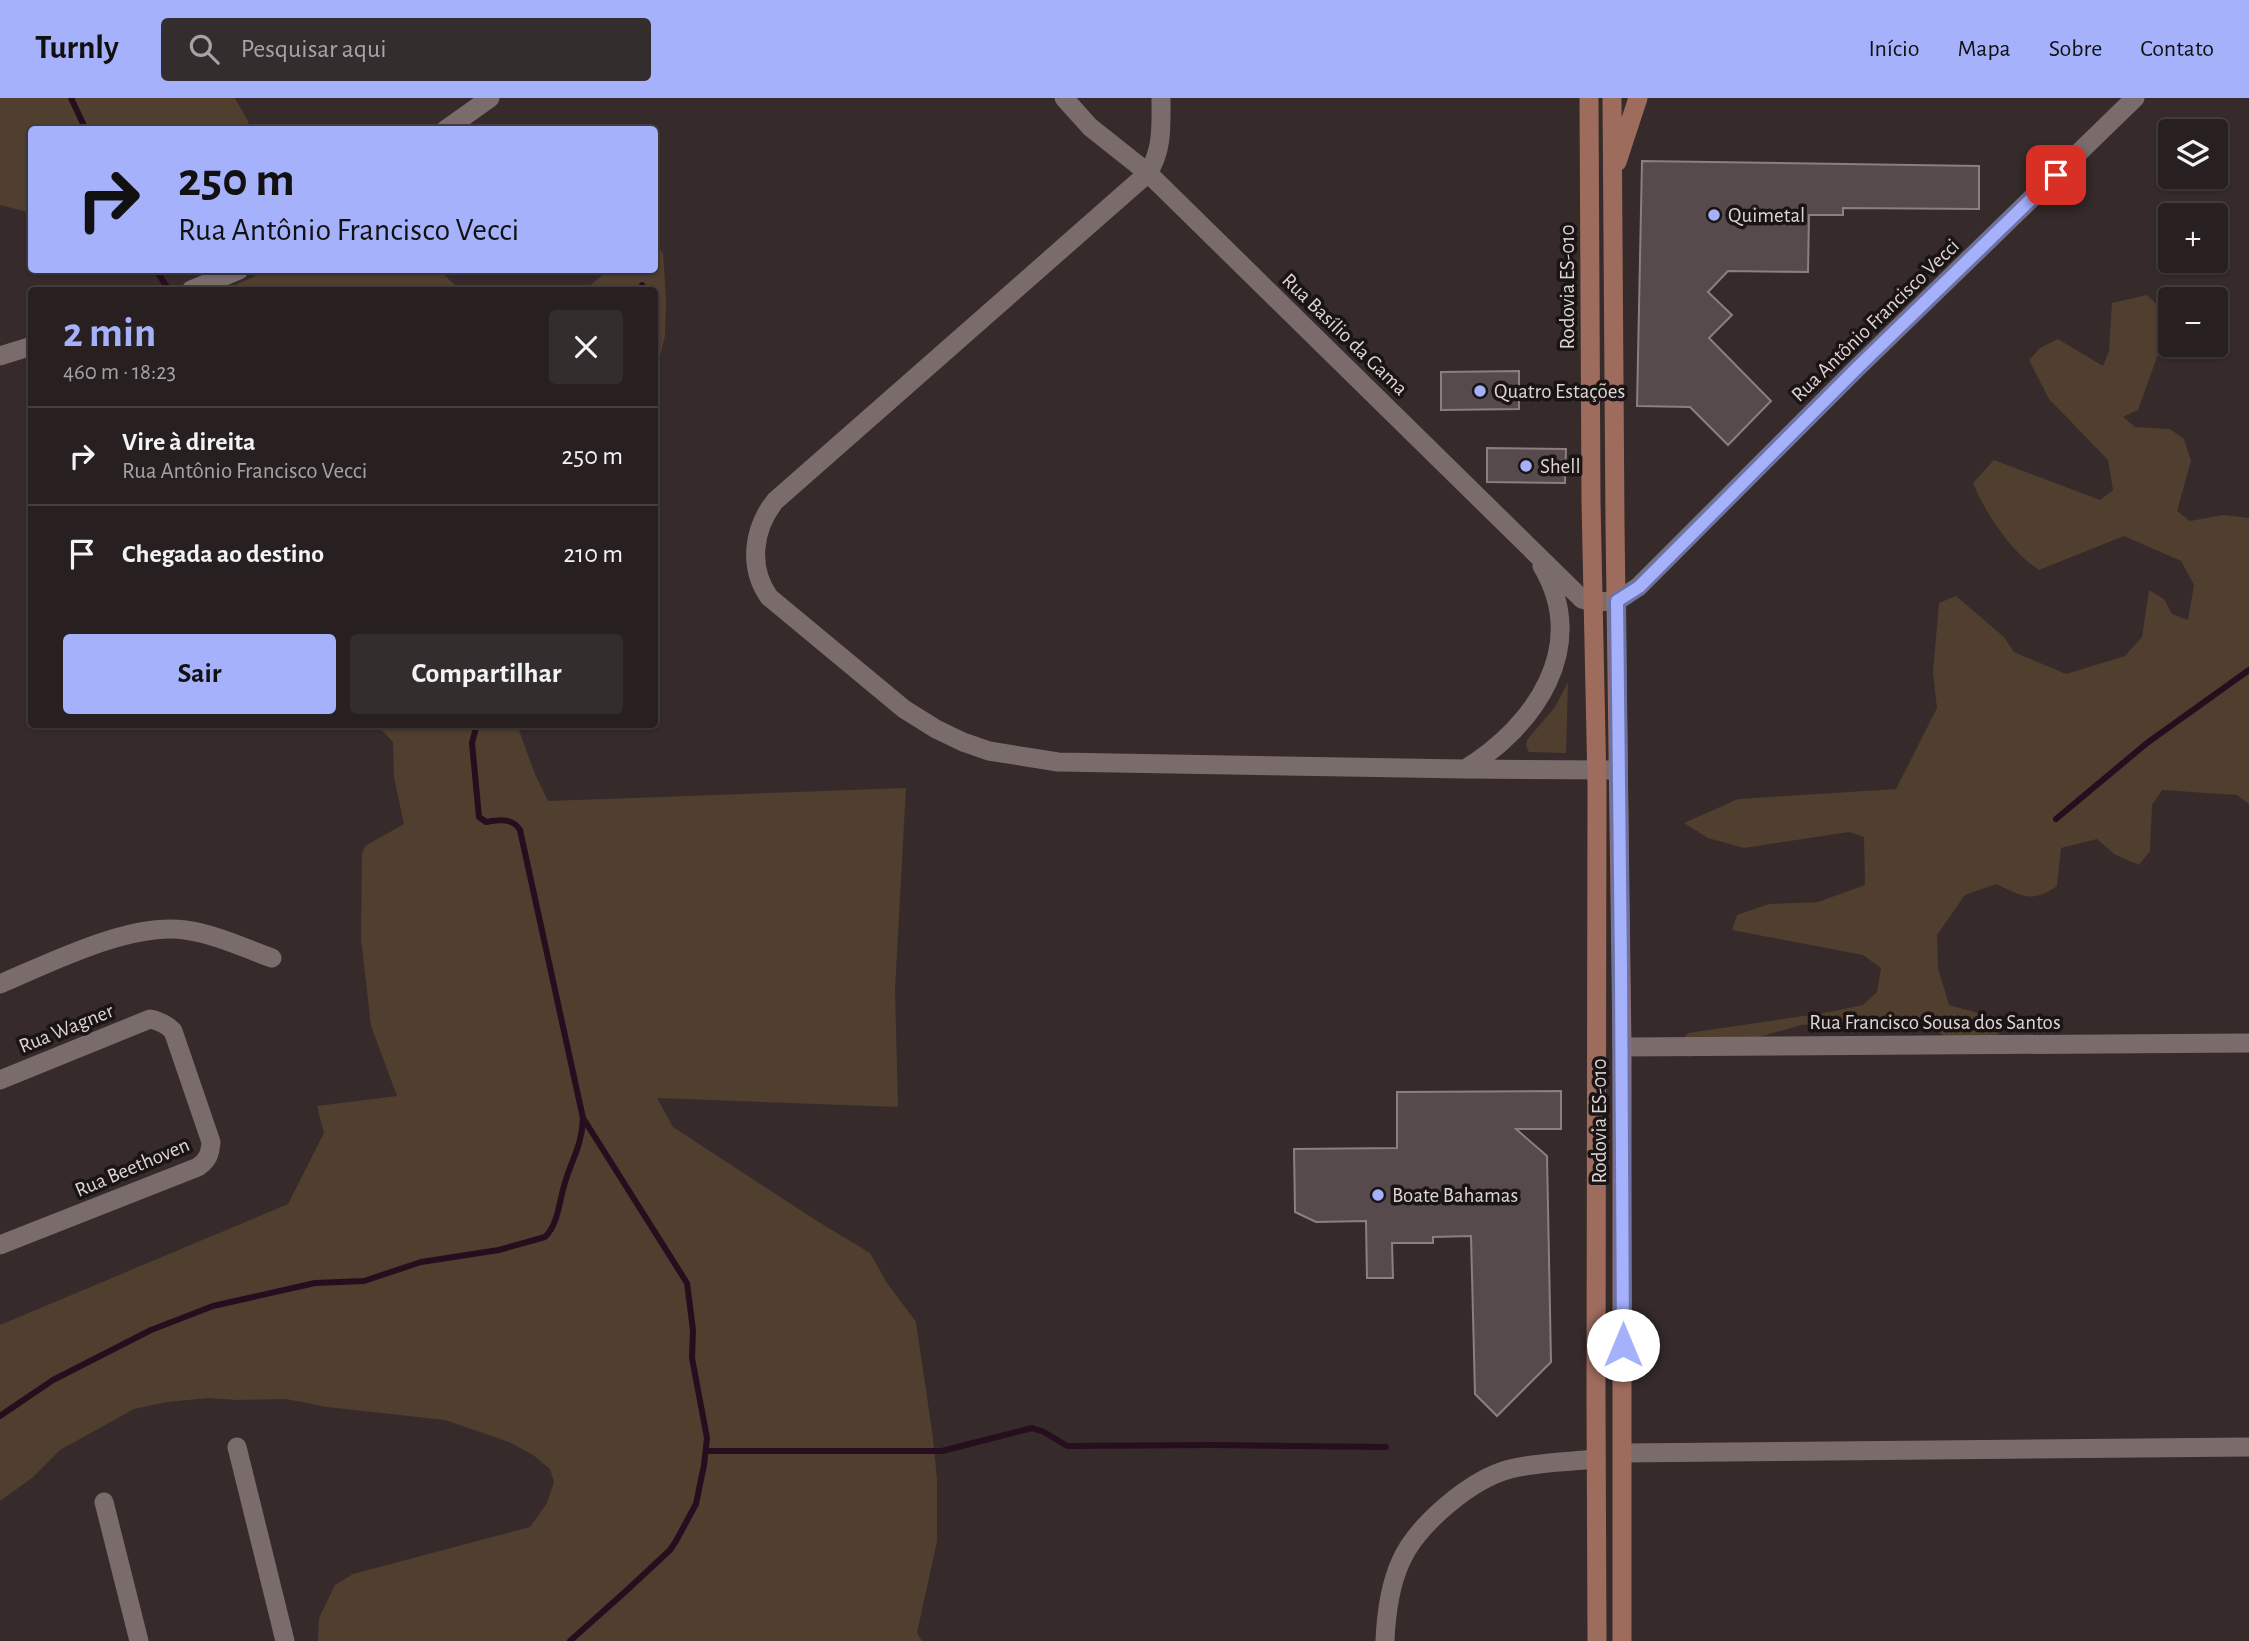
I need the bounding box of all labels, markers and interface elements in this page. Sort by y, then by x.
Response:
search box [161,18,651,81]
icon: search [185,30,223,68]
text: Turnly [35,32,119,65]
text: Pesquisar aqui [241,36,387,62]
text: Início [1868,37,1920,61]
text: Mapa [1958,37,2011,61]
text: Sobre [2049,37,2102,61]
text: Contato [2140,37,2214,61]
map controls [2158,119,2228,357]
button: layers [2158,119,2228,189]
pin [2026,145,2086,205]
icon: right [63,154,154,245]
text: 250 m [178,156,295,205]
icon: arrive [2037,156,2075,194]
button: + [2158,203,2228,273]
place label: Quimetal [1728,205,1805,226]
marker: Quimetal [1706,207,1722,223]
text: Rua Antônio Francisco Vecci [178,214,519,246]
street label: Rodovia ES-010 [1557,224,1578,350]
street label: Rua Antônio Francisco Vecci [1787,235,1963,406]
street label: Rua Basílio da Gama [1278,269,1412,400]
button: − [2158,287,2228,357]
button: close [549,310,623,384]
text: 2 min [63,312,156,354]
text: 460 m · 18:23 [63,361,176,384]
place label: Quatro Estações [1494,381,1625,402]
marker: Quatro Estações [1472,383,1488,399]
text: Vire à direita [122,429,256,455]
icon: right [63,437,101,475]
text: 250 m [561,443,623,469]
place label: Shell [1540,456,1581,477]
marker: Shell [1518,458,1534,474]
text: Rua Antônio Francisco Vecci [122,460,367,483]
icon: arrive [63,535,101,573]
text: Chegada ao destino [122,541,324,567]
text: 210 m [563,541,623,567]
button: Sair [63,634,336,714]
button: Compartilhar [350,634,623,714]
street label: Rua Wagner [16,1000,117,1057]
street label: Rua Francisco Sousa dos Santos [1809,1012,2061,1033]
street label: Rodovia ES-010 [1589,1058,1610,1184]
street label: Rua Beethoven [72,1134,193,1201]
place label: Boate Bahamas [1392,1185,1518,1206]
marker: Boate Bahamas [1370,1187,1386,1203]
position arrow [1586,1308,1660,1382]

